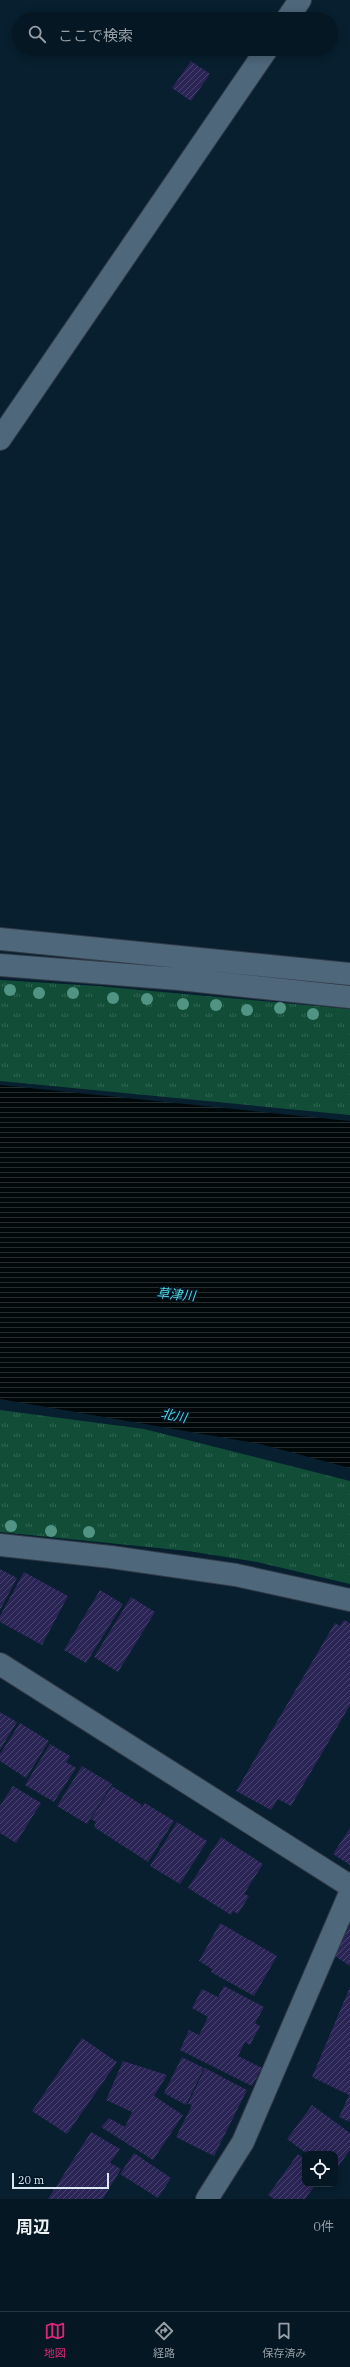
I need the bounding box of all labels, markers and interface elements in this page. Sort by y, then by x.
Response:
search box [12,12,338,56]
icon: search [26,23,48,45]
text: ここで検索 [58,26,133,45]
water label: 草津川 [156,1284,198,1305]
water label: 北川 [160,1405,190,1427]
map controls [302,2151,338,2187]
button: locate [302,2151,338,2187]
scale bar [12,2171,109,2190]
text: 20 m [18,2173,44,2187]
text: 周辺 [16,2216,50,2238]
text: 0件 [313,2218,334,2235]
tab: 地図 [44,2320,66,2360]
tab: 経路 [153,2320,175,2360]
tab: 保存済み [262,2320,306,2360]

